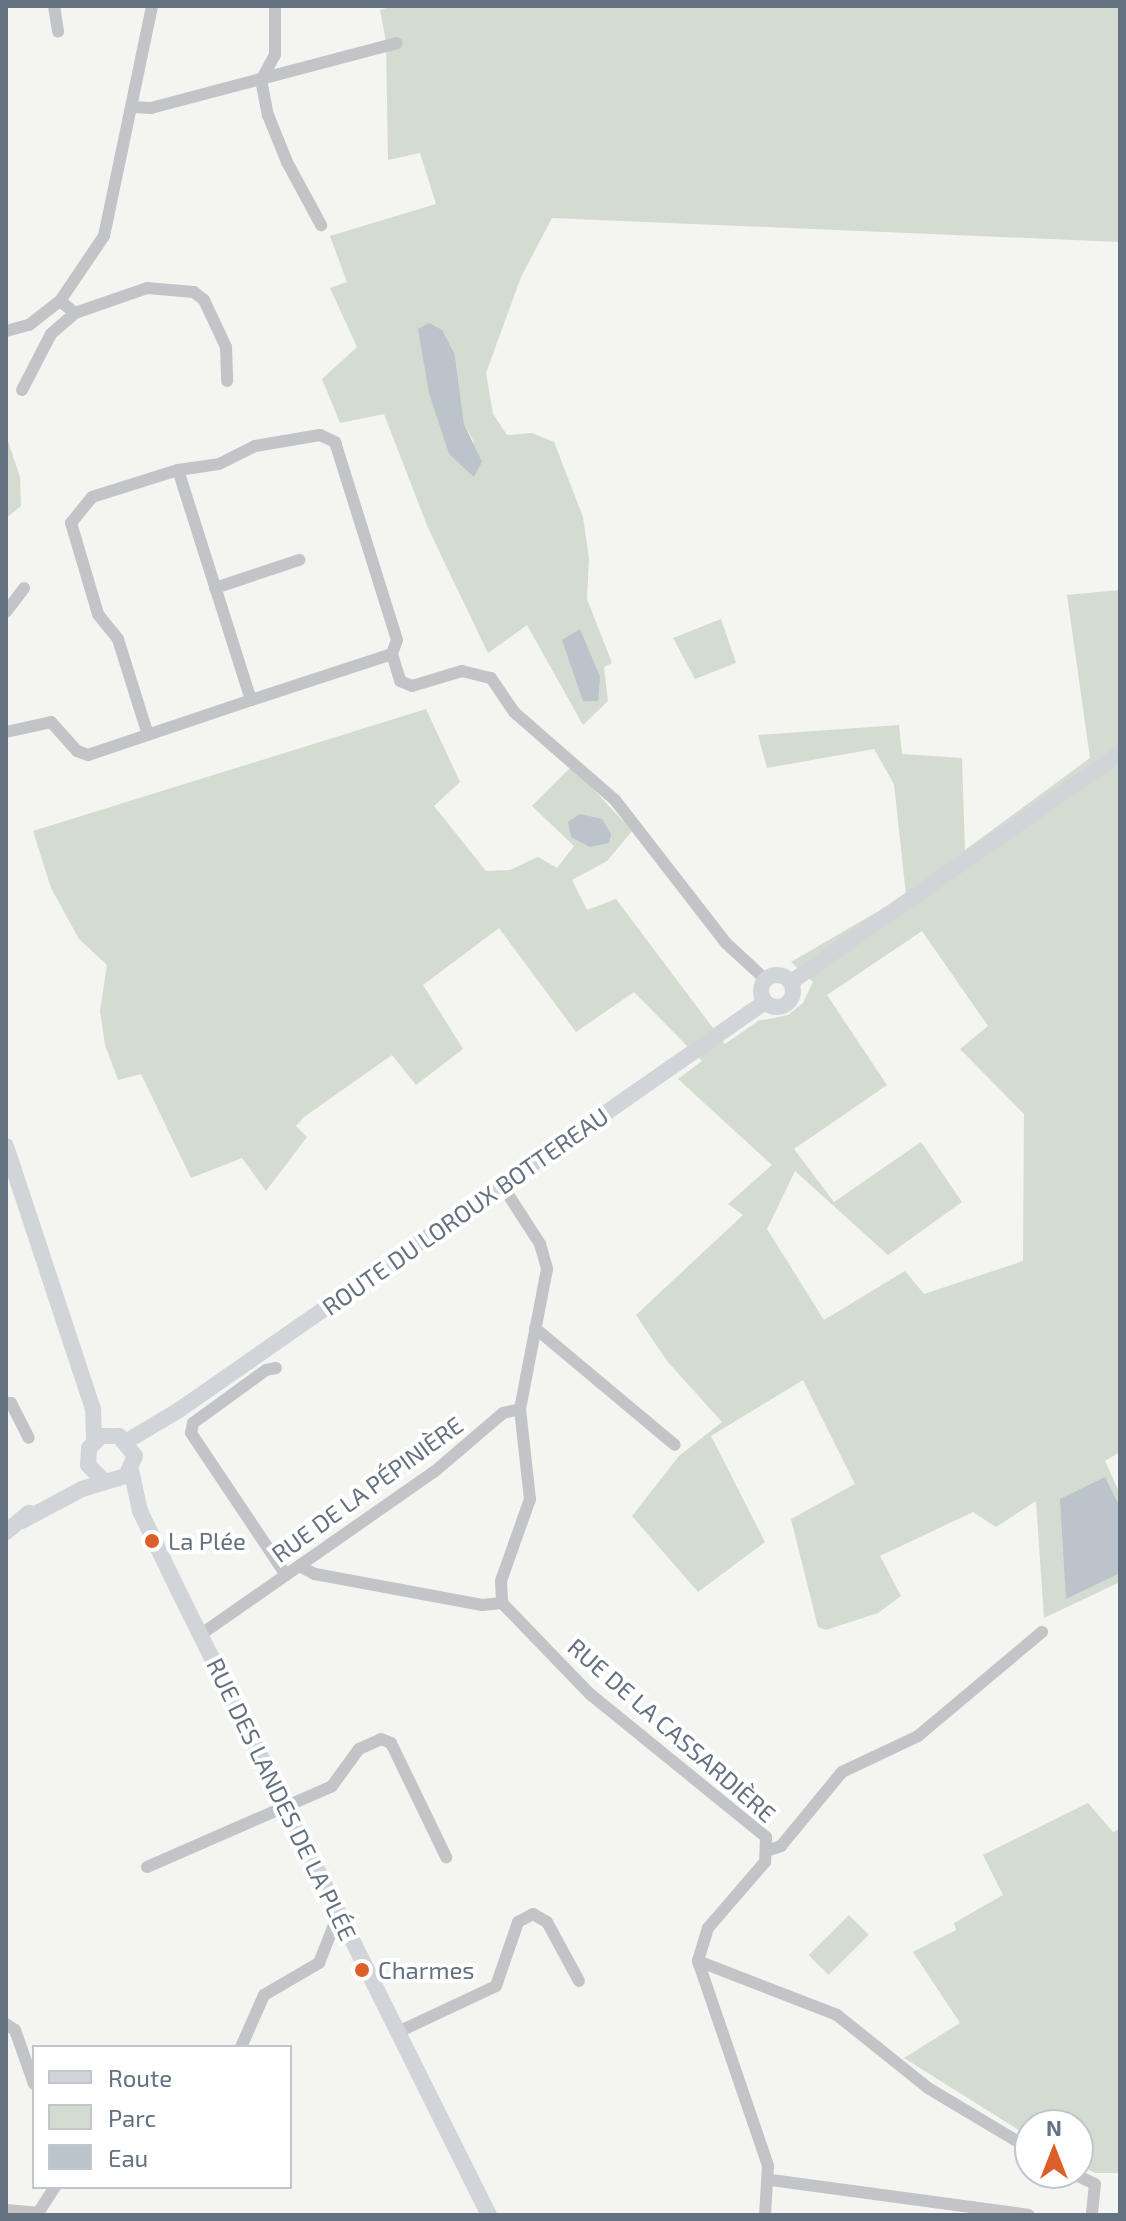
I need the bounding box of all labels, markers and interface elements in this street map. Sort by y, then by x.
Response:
street label: ROUTE DU LOROUX BOTTEREAU [316,1101,614,1321]
street label: RUE DE LA PÉPINIÈRE [266,1410,468,1568]
place label: La Plée [168,1527,246,1555]
marker: La Plée [143,1532,161,1550]
street label: RUE DE LA CASSARDIÈRE [562,1632,782,1828]
street label: RUE DES LANDES DE LA PLÉE [201,1653,363,1945]
place label: Charmes [378,1956,475,1984]
marker: Charmes [353,1961,371,1979]
legend [32,2045,292,2189]
text: Route [108,2063,172,2092]
text: Parc [108,2103,156,2132]
north arrow [1014,2109,1094,2189]
text: N [1046,2114,1062,2140]
text: Eau [108,2143,148,2172]

